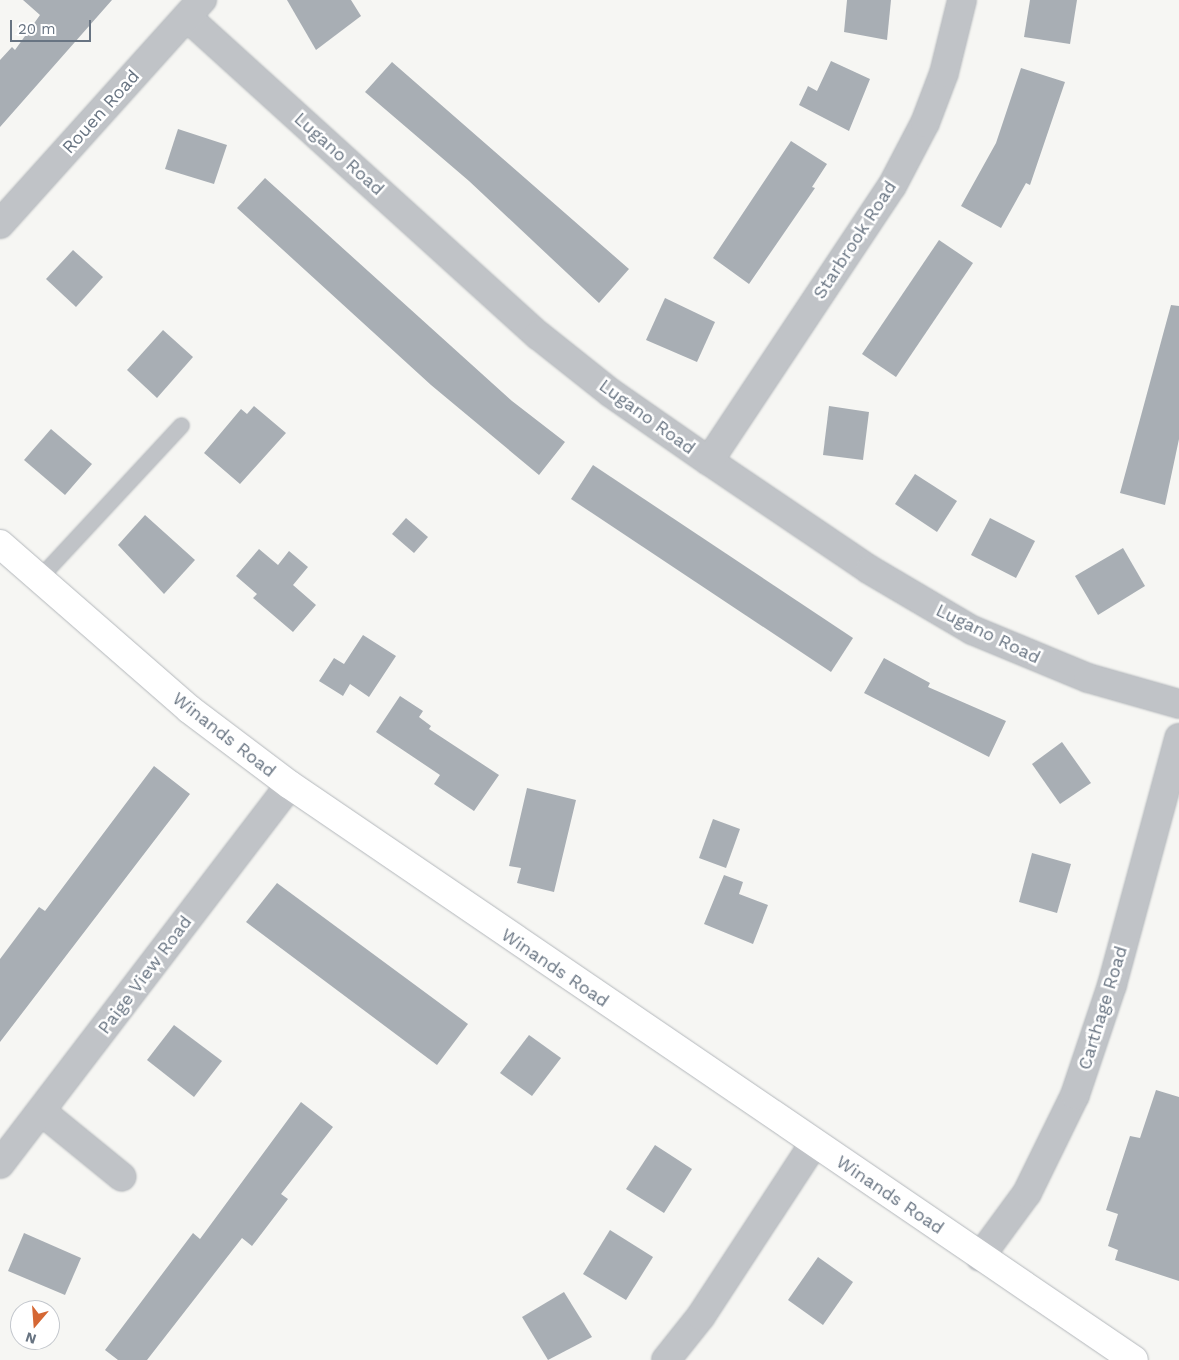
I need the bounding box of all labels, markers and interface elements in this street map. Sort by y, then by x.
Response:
scale bar [12,10,94,42]
text: 20 m [18,20,56,38]
street label: Rouen Road [58,66,144,158]
street label: Lugano Road [290,108,388,200]
street label: Starbrook Road [809,177,901,303]
street label: Lugano Road [595,375,699,459]
street label: Lugano Road [932,599,1044,669]
street label: Winands Road [168,688,280,782]
street label: Paige View Road [93,911,197,1039]
street label: Winands Road [497,924,613,1012]
street label: Carthage Road [1074,944,1132,1072]
street label: Winands Road [832,1151,948,1239]
north arrow [10,1300,60,1350]
text: N [23,1329,38,1348]

